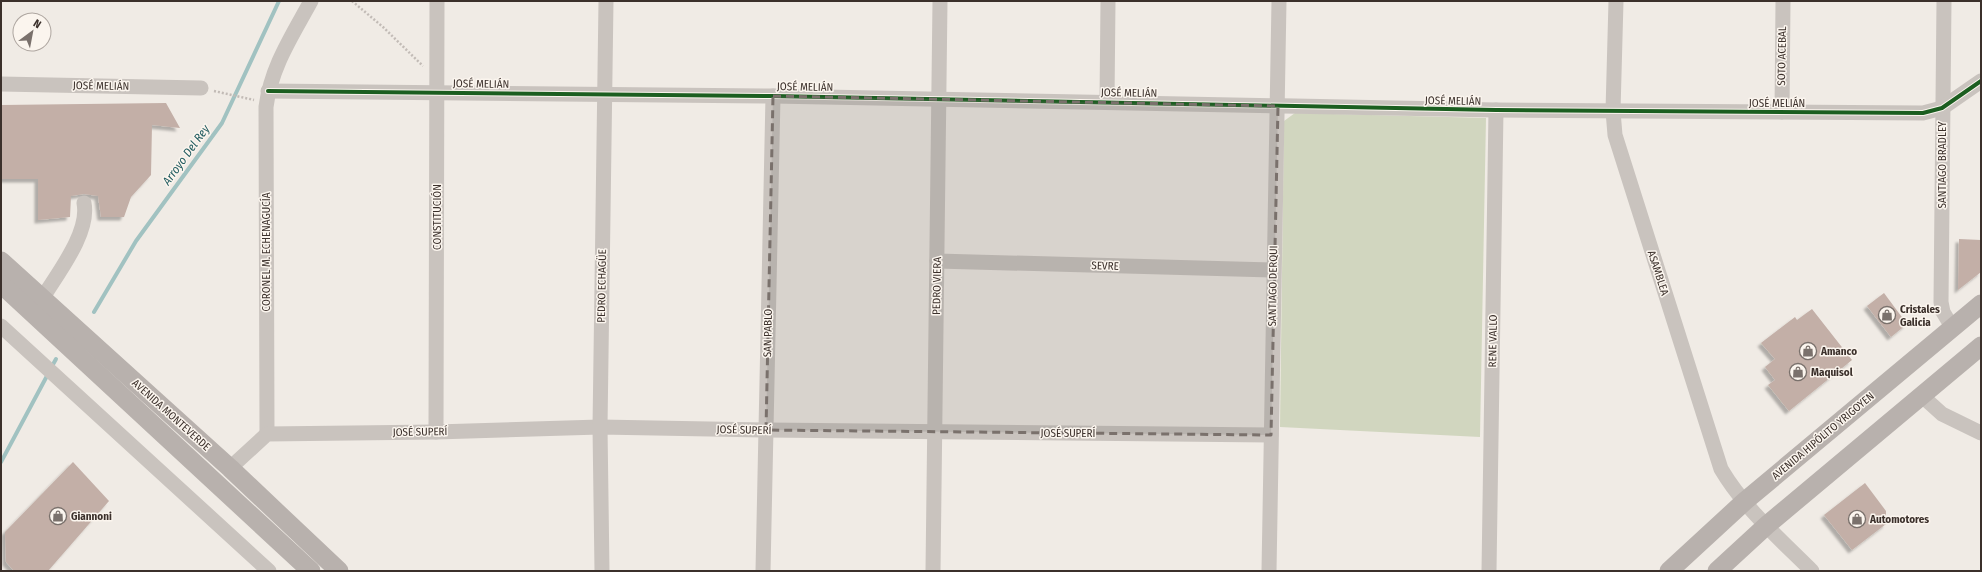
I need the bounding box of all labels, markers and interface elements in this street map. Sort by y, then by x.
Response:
north arrow [12,12,52,52]
text: N [31,17,43,31]
street label: SOTO ACEBAL [1775,26,1789,86]
street label: JOSÉ MELIÁN [453,76,509,91]
street label: JOSÉ MELIÁN [73,78,129,93]
street label: JOSÉ MELIÁN [777,79,833,94]
street label: JOSÉ MELIÁN [1101,85,1157,100]
street label: JOSÉ MELIÁN [1425,93,1481,108]
street label: JOSÉ MELIÁN [1749,96,1805,110]
street label: SANTIAGO BRADLEY [1936,121,1949,208]
water label: Arroyo Del Rey [159,122,213,189]
street label: CONSTITUCIÓN [430,184,444,250]
street label: CORONEL M. ECHENAGUCÍA [259,192,273,311]
street label: SANTIAGO DERQUI [1266,245,1280,327]
street label: PEDRO ECHAGÜE [595,249,609,323]
street label: ASAMBLEA [1645,249,1671,297]
street label: PEDRO VIERA [930,257,944,315]
street label: SEVRE [1091,259,1119,273]
place label: Cristales Galicia [1900,303,1940,329]
shop icon: Cristales Galicia [1877,305,1897,325]
street label: SAN PABLO [761,308,775,357]
street label: RENE VALLO [1486,314,1500,368]
shop icon: Amanco [1798,341,1818,361]
place label: Amanco [1820,345,1857,358]
shop icon: Maquisol [1788,362,1808,382]
place label: Maquisol [1811,366,1854,379]
street label: AVENIDA MONTEVERDE [129,377,213,453]
street label: AVENIDA HIPÓLITO YRIGOYEN [1769,389,1877,483]
street label: JOSÉ SUPERÍ [716,422,772,437]
street label: JOSÉ SUPERÍ [392,424,448,439]
street label: JOSÉ SUPERÍ [1041,426,1096,440]
shop icon: Giannoni [48,506,68,526]
shop icon: Automotores [1847,509,1867,529]
place label: Giannoni [71,510,112,523]
place label: Automotores [1869,513,1929,526]

